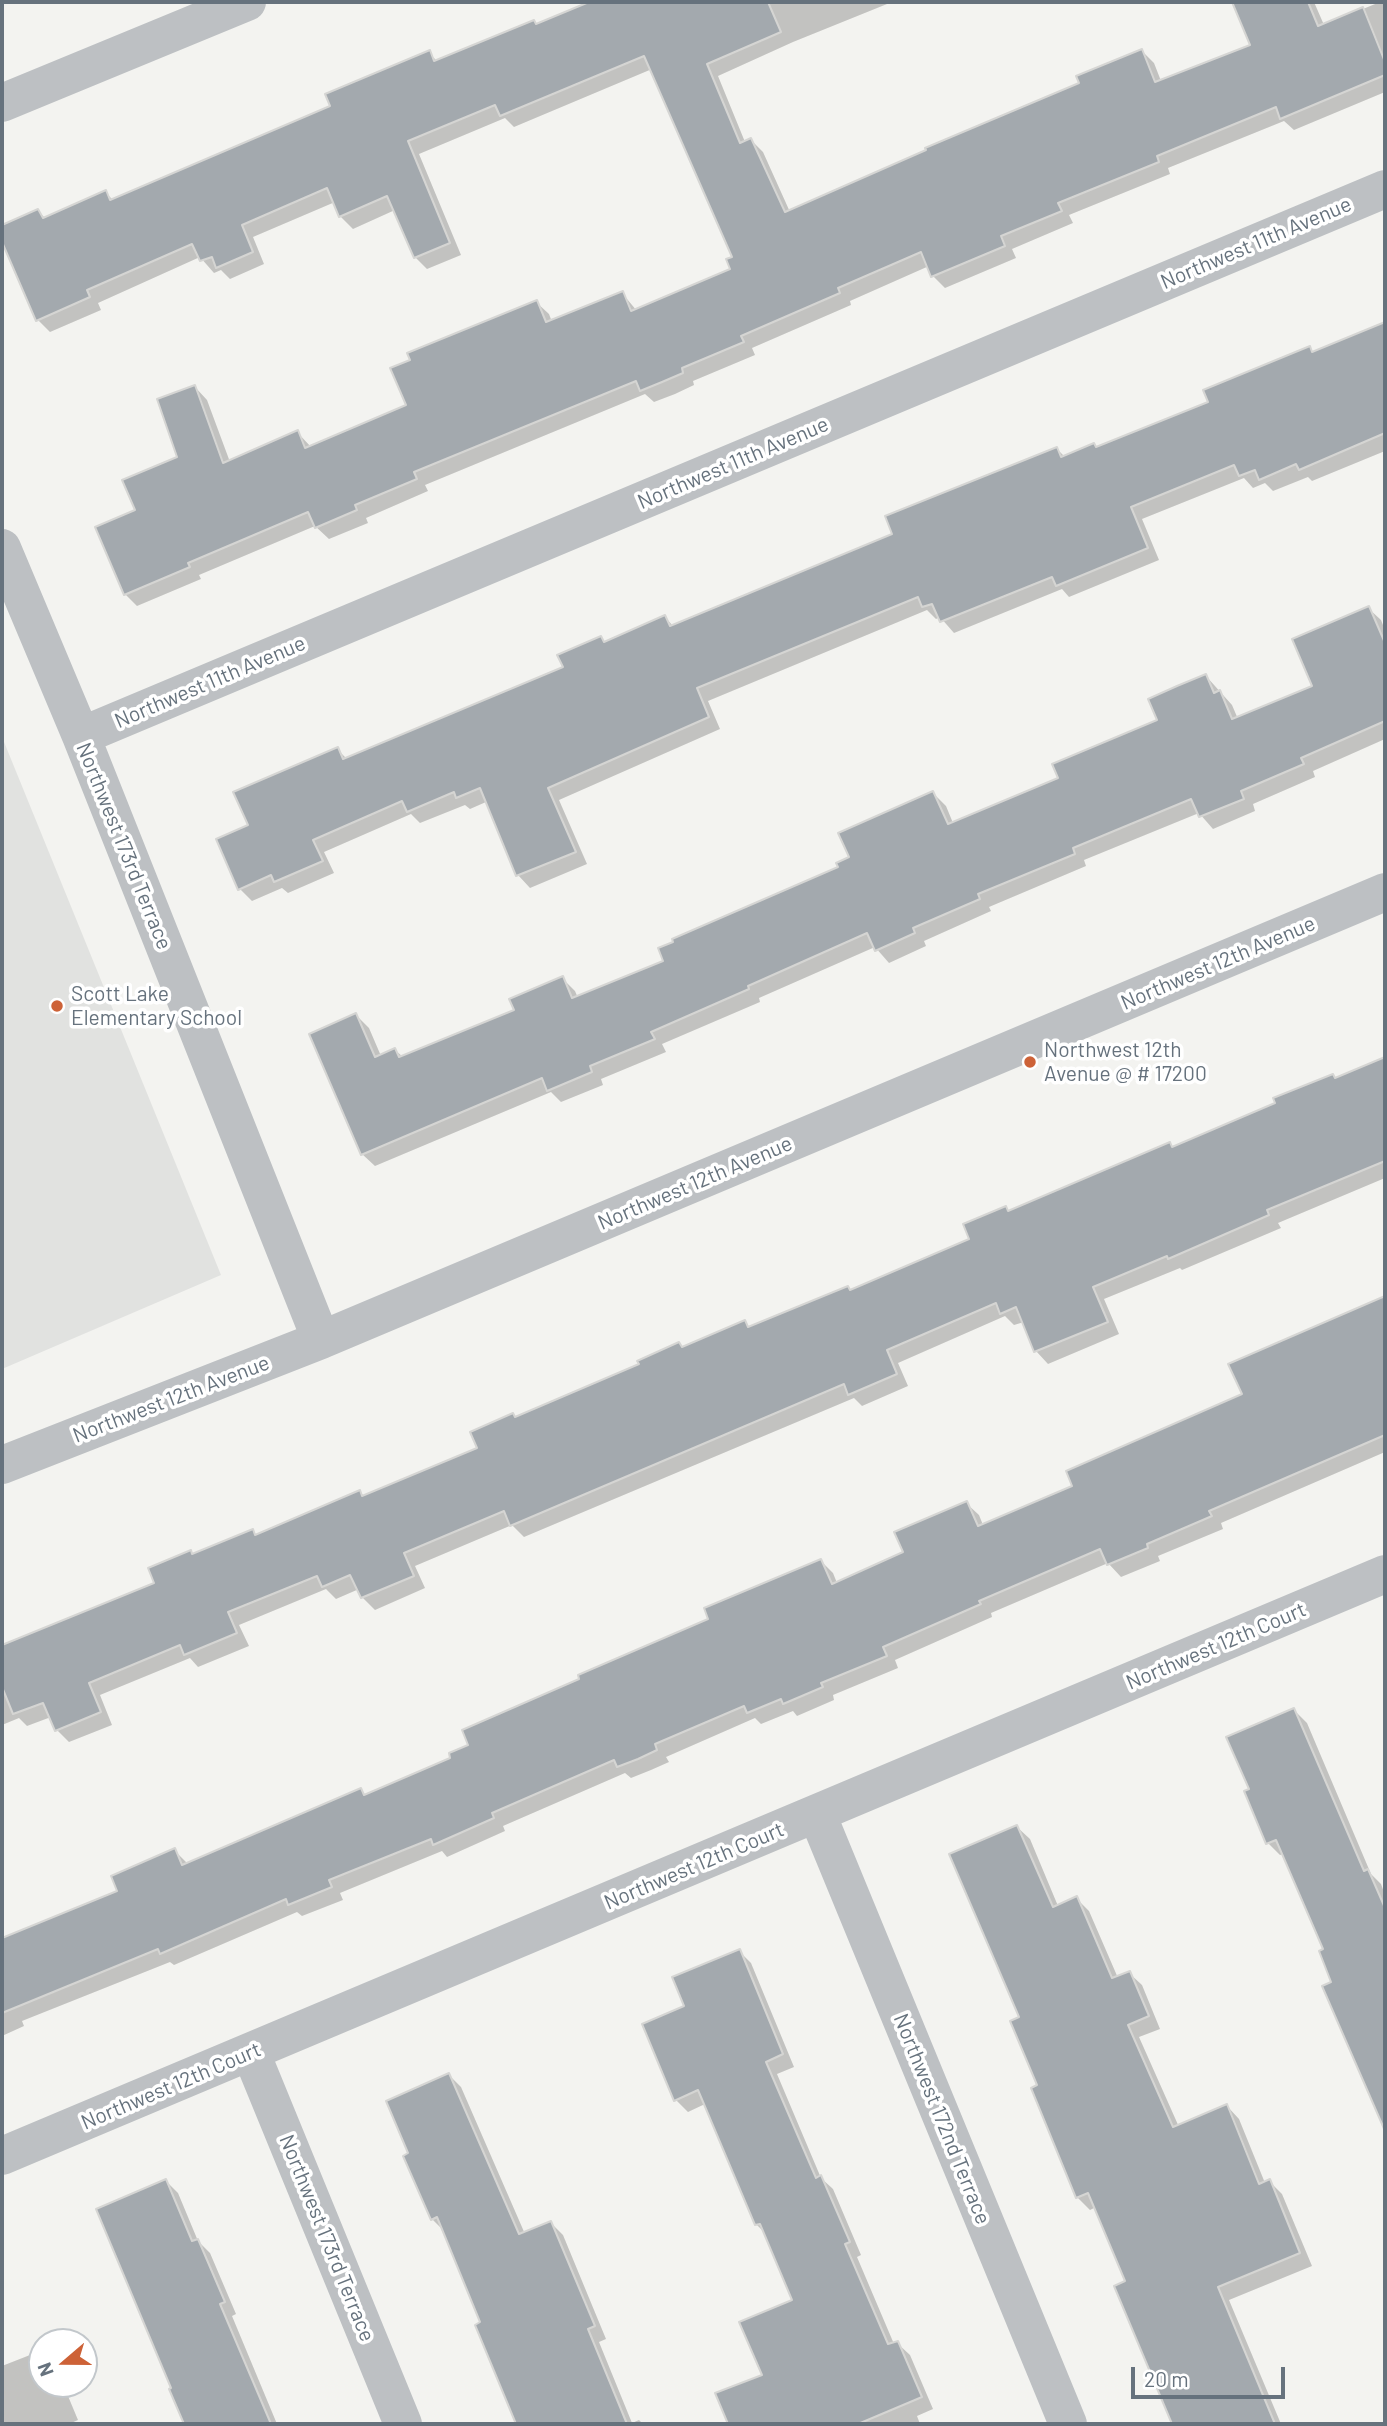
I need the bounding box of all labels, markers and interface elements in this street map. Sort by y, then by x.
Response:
street label: Northwest 11th Avenue [1157,191,1355,295]
street label: Northwest 11th Avenue [634,411,832,515]
street label: Northwest 11th Avenue [111,630,309,734]
street label: Northwest 173rd Terrace [71,739,177,953]
street label: Northwest 12th Avenue [1117,911,1319,1015]
place label: Scott Lake Elementary School [71,981,242,1031]
marker: Scott Lake Elementary School [49,998,65,1014]
place label: Northwest 12th Avenue @ # 17200 [1044,1037,1207,1087]
marker: Northwest 12th Avenue @ # 17200 [1022,1054,1038,1070]
street label: Northwest 12th Avenue [594,1131,796,1235]
street label: Northwest 12th Avenue [69,1350,273,1448]
street label: Northwest 12th Court [1122,1597,1310,1695]
street label: Northwest 12th Court [600,1817,788,1915]
street label: Northwest 172nd Terrace [888,2010,996,2228]
street label: Northwest 12th Court [77,2037,265,2135]
street label: Northwest 173rd Terrace [274,2131,380,2345]
north arrow [28,2328,98,2398]
scale bar [1135,2352,1289,2396]
text: N [32,2360,58,2380]
text: 20 m [1144,2366,1189,2391]

